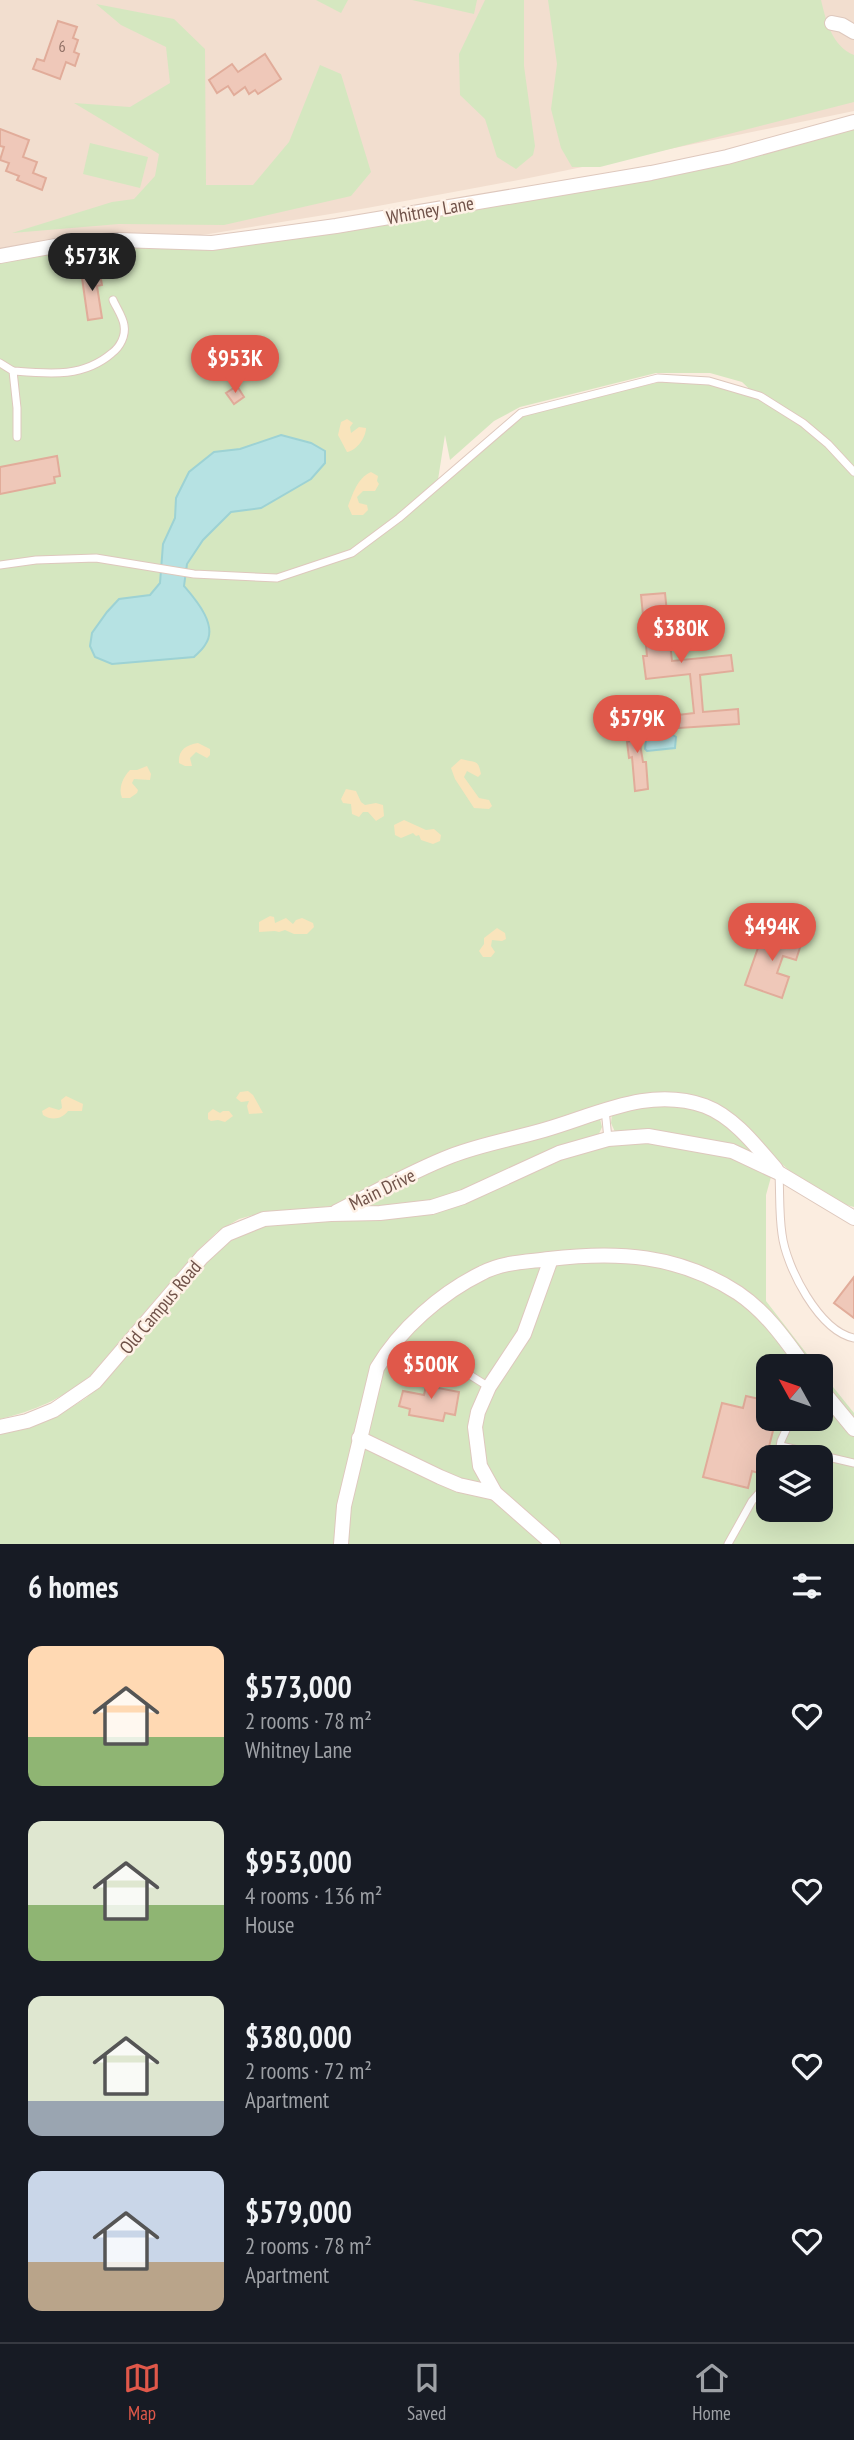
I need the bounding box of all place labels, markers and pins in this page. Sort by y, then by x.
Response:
pin: $573K [43,233,141,293]
pin: $953K [186,336,284,395]
pin: $380K [632,606,730,665]
pin: $579K [588,696,686,755]
pin: $494K [723,904,821,963]
pin: $500K [382,1342,480,1401]

